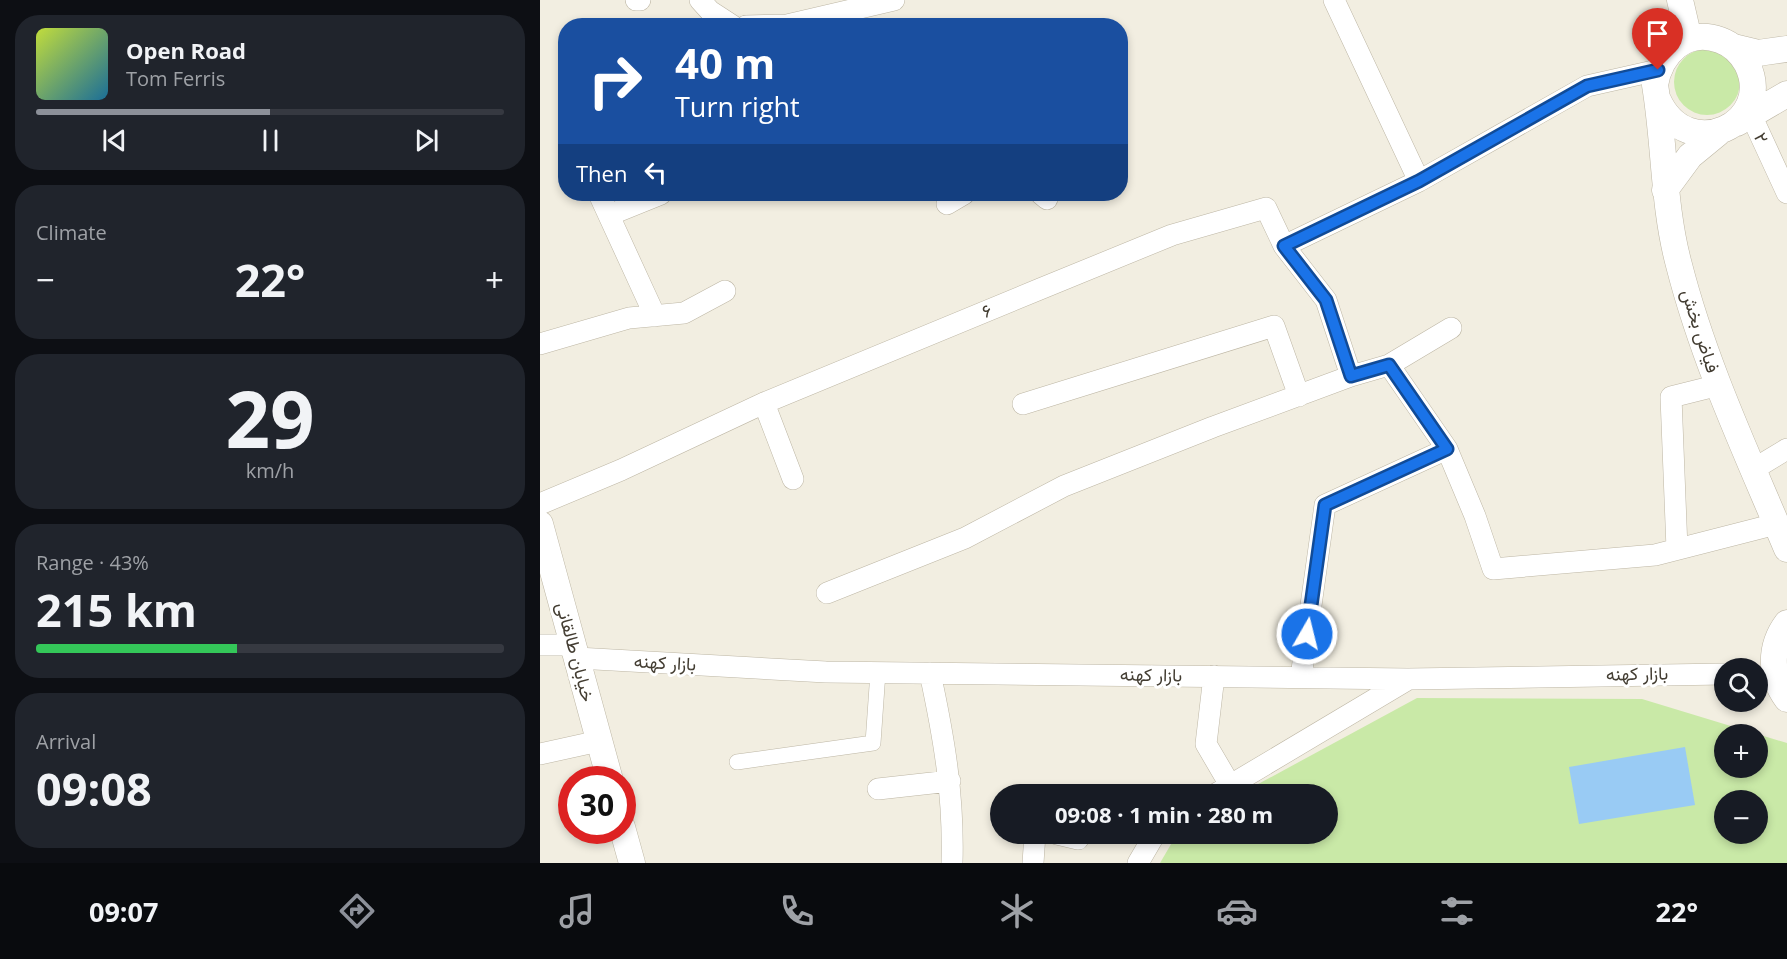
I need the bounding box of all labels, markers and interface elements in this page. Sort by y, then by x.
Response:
pin [1632,8,1683,70]
icon: arrive [1641,17,1674,50]
text: 40 m [675,34,775,91]
text: Open Road [126,35,246,65]
icon: right [576,42,654,120]
text: Tom Ferris [126,65,225,92]
text: Turn right [675,88,800,125]
icon: previous [98,124,131,157]
icon: pause [254,124,287,157]
icon: next [410,124,443,157]
street label: ۲ [1749,128,1775,147]
icon: left [639,156,672,189]
text: Then [576,158,627,188]
text: Climate [36,219,107,246]
text: 22° [235,249,305,310]
text: − [36,257,55,302]
text: + [485,257,504,302]
street label: فیاض بخش [1676,286,1726,376]
street label: ۶ [978,297,996,323]
text: 29 [225,365,315,471]
text: km/h [246,457,294,484]
text: Range · 43% [36,549,149,576]
text: 215 km [36,579,197,640]
street label: خیابان طالقانی [551,599,601,704]
position arrow [1275,602,1339,666]
street label: بازار کهنه [633,648,697,676]
map controls [1714,658,1768,844]
button: search [1714,658,1768,712]
street label: بازار کهنه [1606,660,1668,686]
street label: بازار کهنه [1120,661,1182,687]
button: + [1714,724,1768,778]
text: Arrival [36,728,96,755]
text: 09:08 [36,758,152,819]
speed limit sign: 30 [558,766,636,844]
button: − [1714,790,1768,844]
text: 09:08 · 1 min · 280 m [1055,799,1273,829]
icon: directions [336,890,378,932]
icon: music [556,890,598,932]
icon: phone [776,890,818,932]
icon: climate [996,890,1038,932]
icon: car [1216,890,1258,932]
icon: filters [1436,890,1478,932]
text: 09:07 [89,893,158,930]
text: 22° [1656,893,1698,930]

